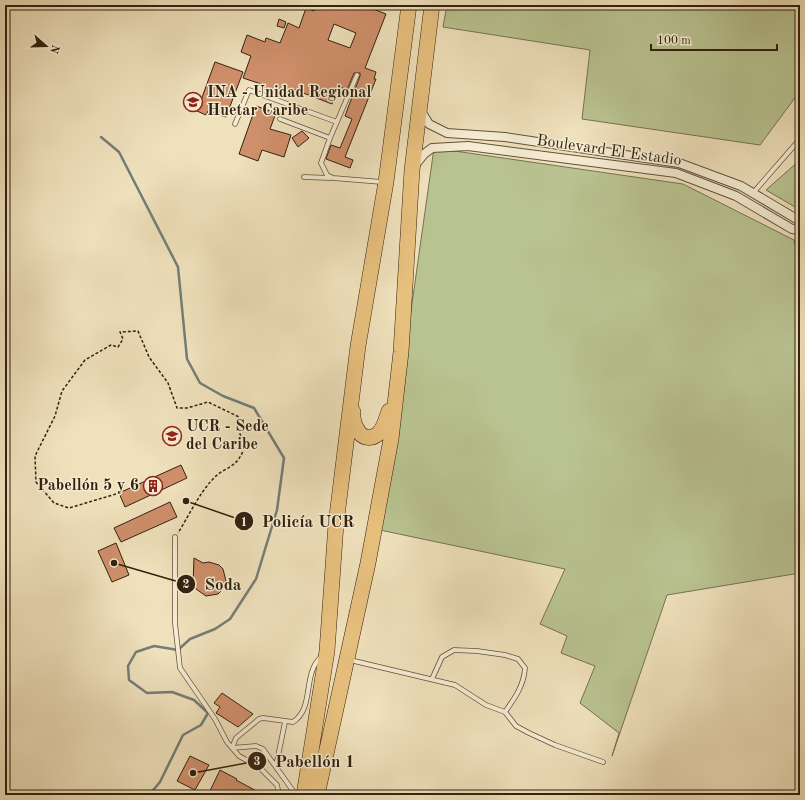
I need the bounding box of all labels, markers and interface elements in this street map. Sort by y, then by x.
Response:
north arrow [26,26,66,66]
scale bar [651,26,777,52]
text: 100 m [657,35,691,47]
text: N [47,43,61,55]
place label: INA - Unidad Regional Huetar Caribe [207,85,371,119]
school or university icon: INA - Unidad Regional Huetar Caribe [182,91,204,113]
street label: Boulevard El Estadio [535,133,683,169]
place label: UCR - Sede del Caribe [186,419,269,453]
school or university icon: UCR - Sede del Caribe [161,425,183,447]
building icon: Pabellón 5 y 6 [142,475,164,497]
place label: Pabellón 5 y 6 [37,478,139,494]
callout: Policía UCR [234,507,362,536]
text: Policía UCR [262,514,355,531]
text: 1 [241,517,247,529]
callout: Soda [176,570,249,599]
text: Soda [205,577,242,594]
text: 2 [183,579,190,591]
callout: Pabellón 1 [247,746,363,775]
text: Pabellón 1 [275,754,355,771]
text: 3 [254,756,261,768]

